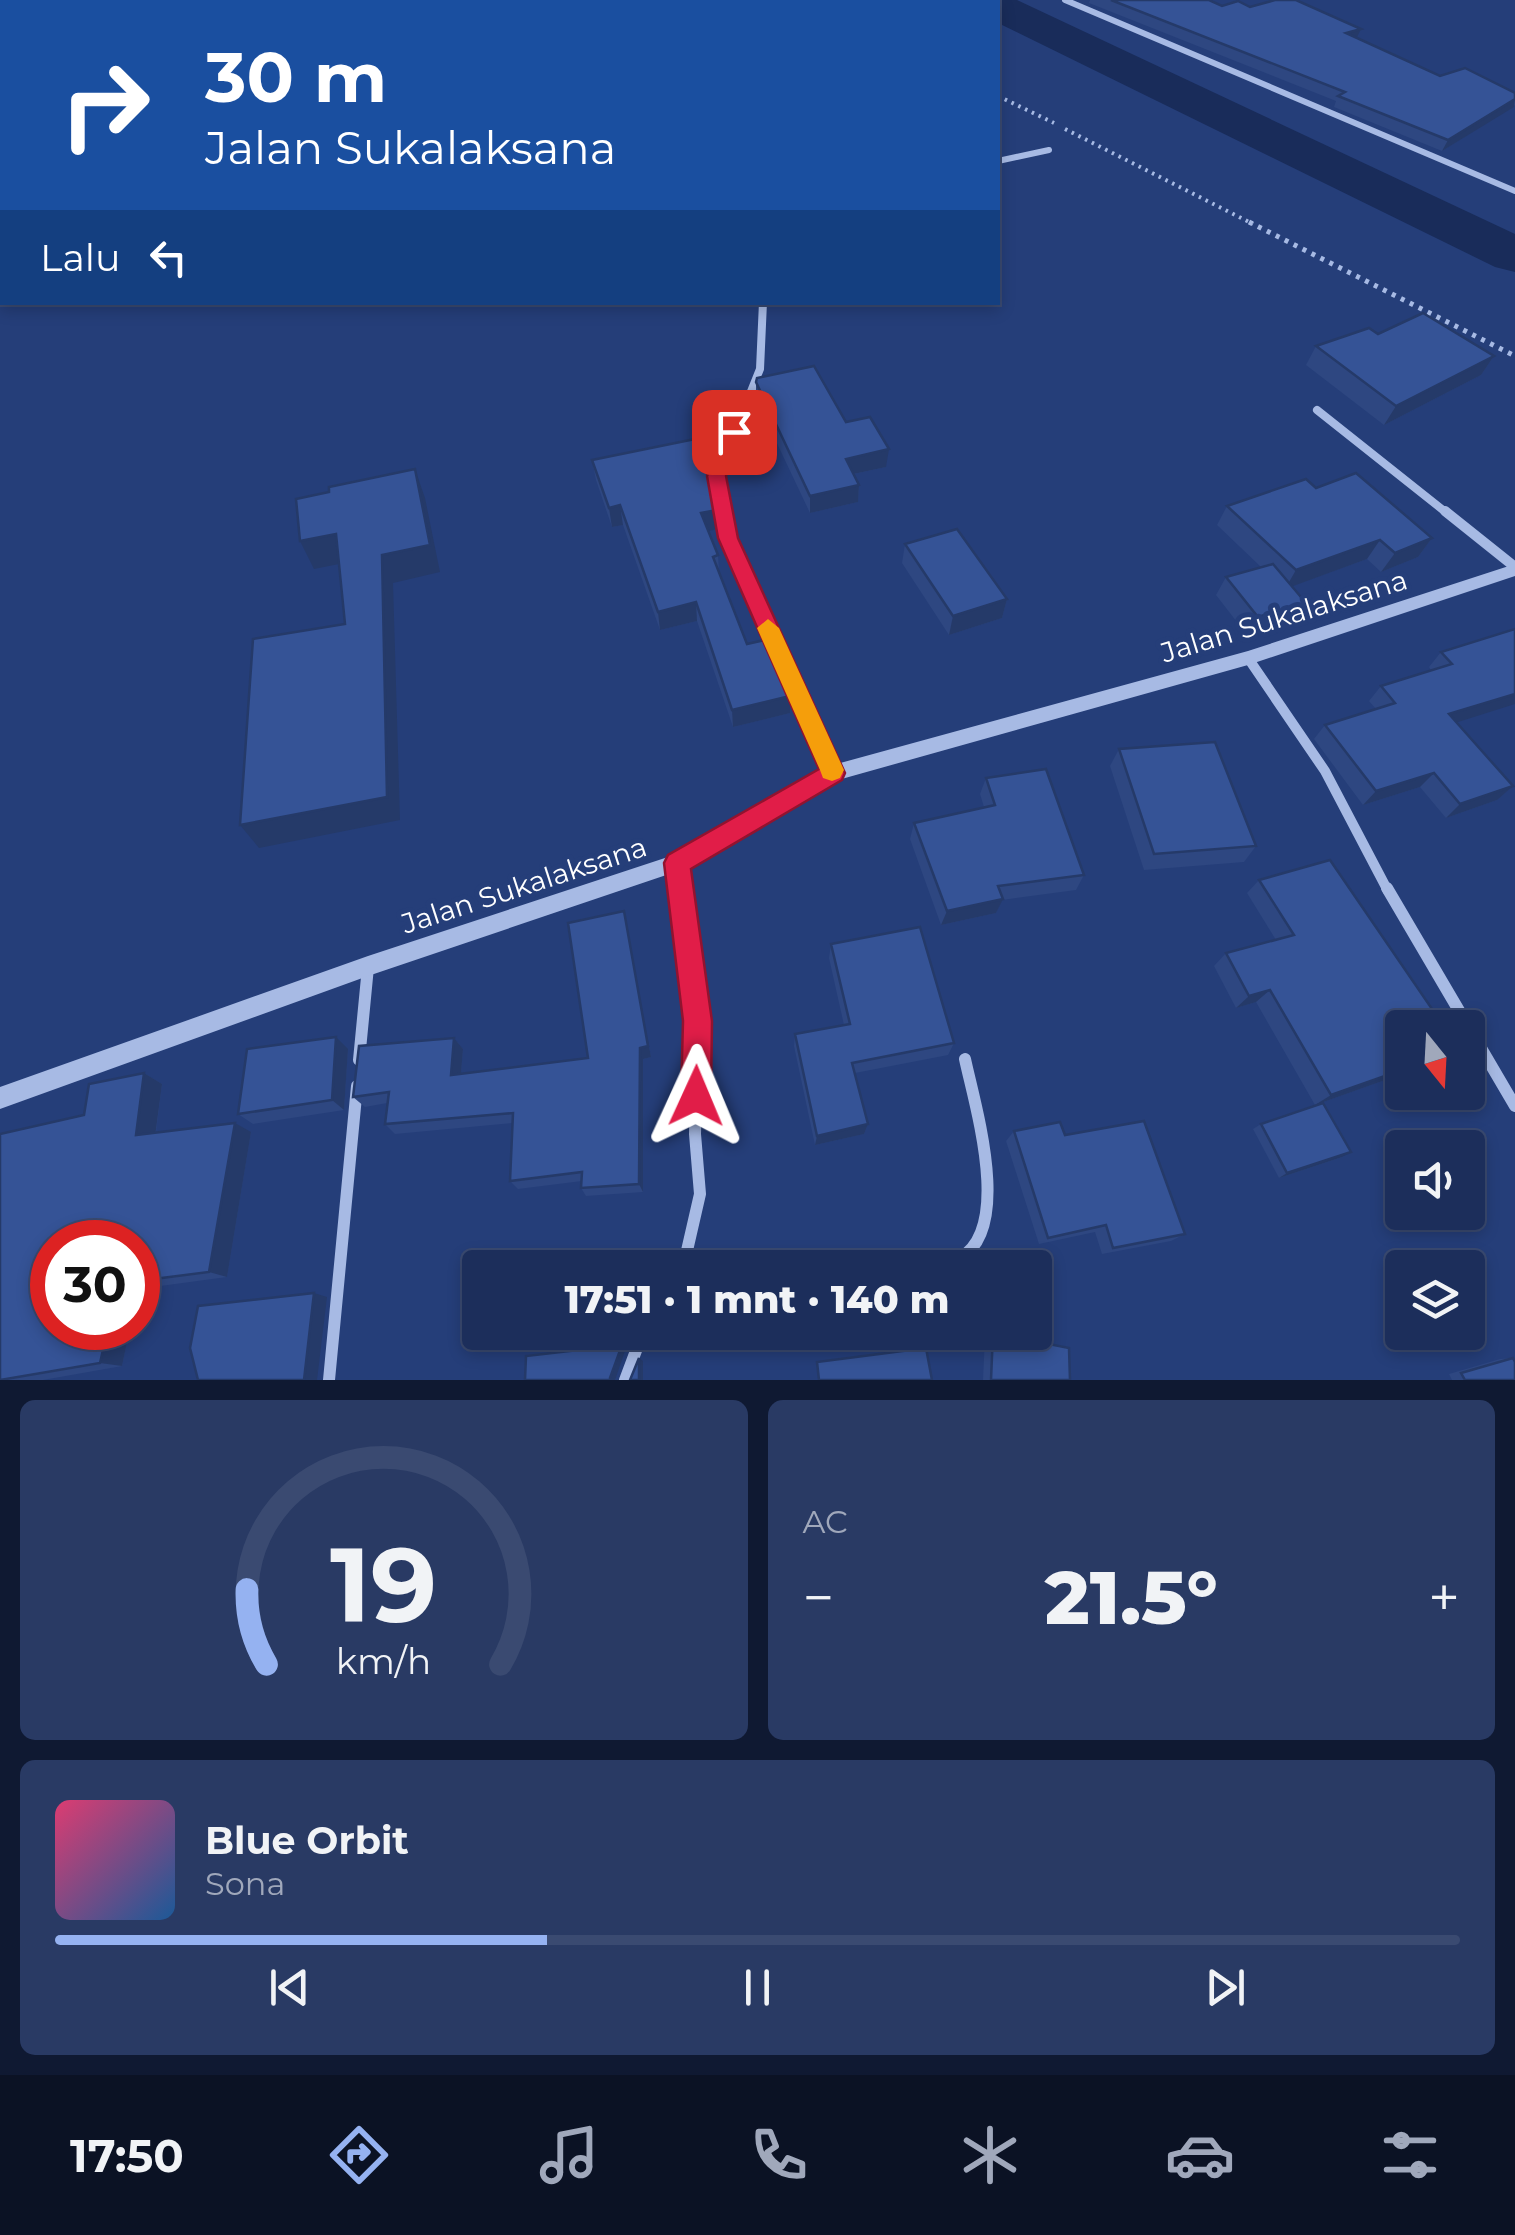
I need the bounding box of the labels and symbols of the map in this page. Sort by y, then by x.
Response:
pin [692,390,777,475]
street label: Jalan Sukalaksana [1156,562,1411,670]
street label: Jalan Sukalaksana [396,829,651,941]
north arrow [1385,1010,1485,1110]
position arrow [644,1044,748,1148]
speed limit sign: 30 [30,1220,160,1350]

